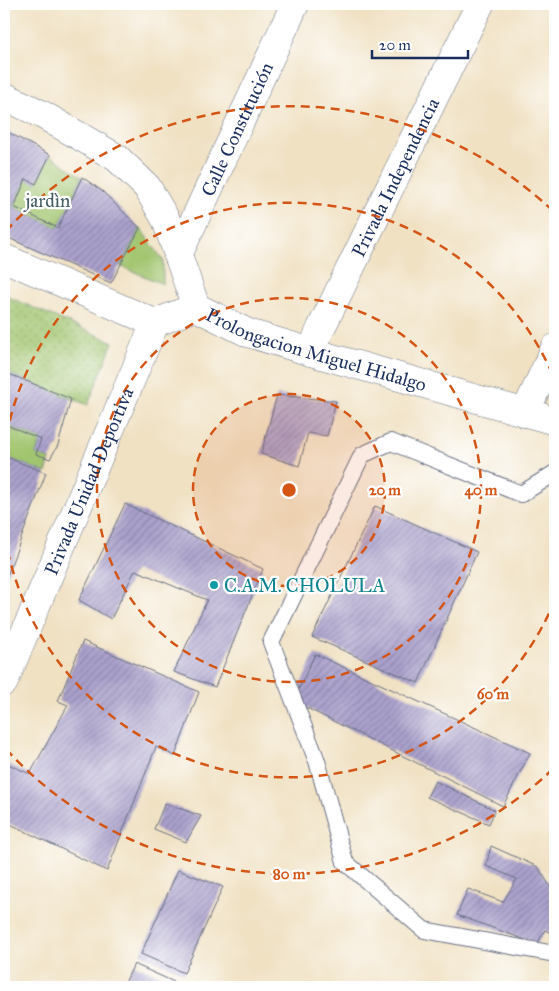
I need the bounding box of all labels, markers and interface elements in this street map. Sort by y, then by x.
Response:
scale bar [372,28,468,60]
text: 20 m [379,36,411,54]
street label: Calle Constitución [196,59,278,200]
street label: Privada Independencia [347,93,445,261]
park label: jardìn [23,189,70,212]
street label: Prolongacion Miguel Hidalgo [202,303,429,396]
street label: Privada Unidad Deportiva [39,383,139,578]
centre of rings [280,481,298,499]
text: 20 m [369,481,401,499]
text: 40 m [465,481,498,500]
place label: C.A.M. CHOLULA [224,574,385,597]
marker: C.A.M. CHOLULA [208,579,220,591]
text: 60 m [477,685,510,703]
text: 80 m [273,865,306,883]

